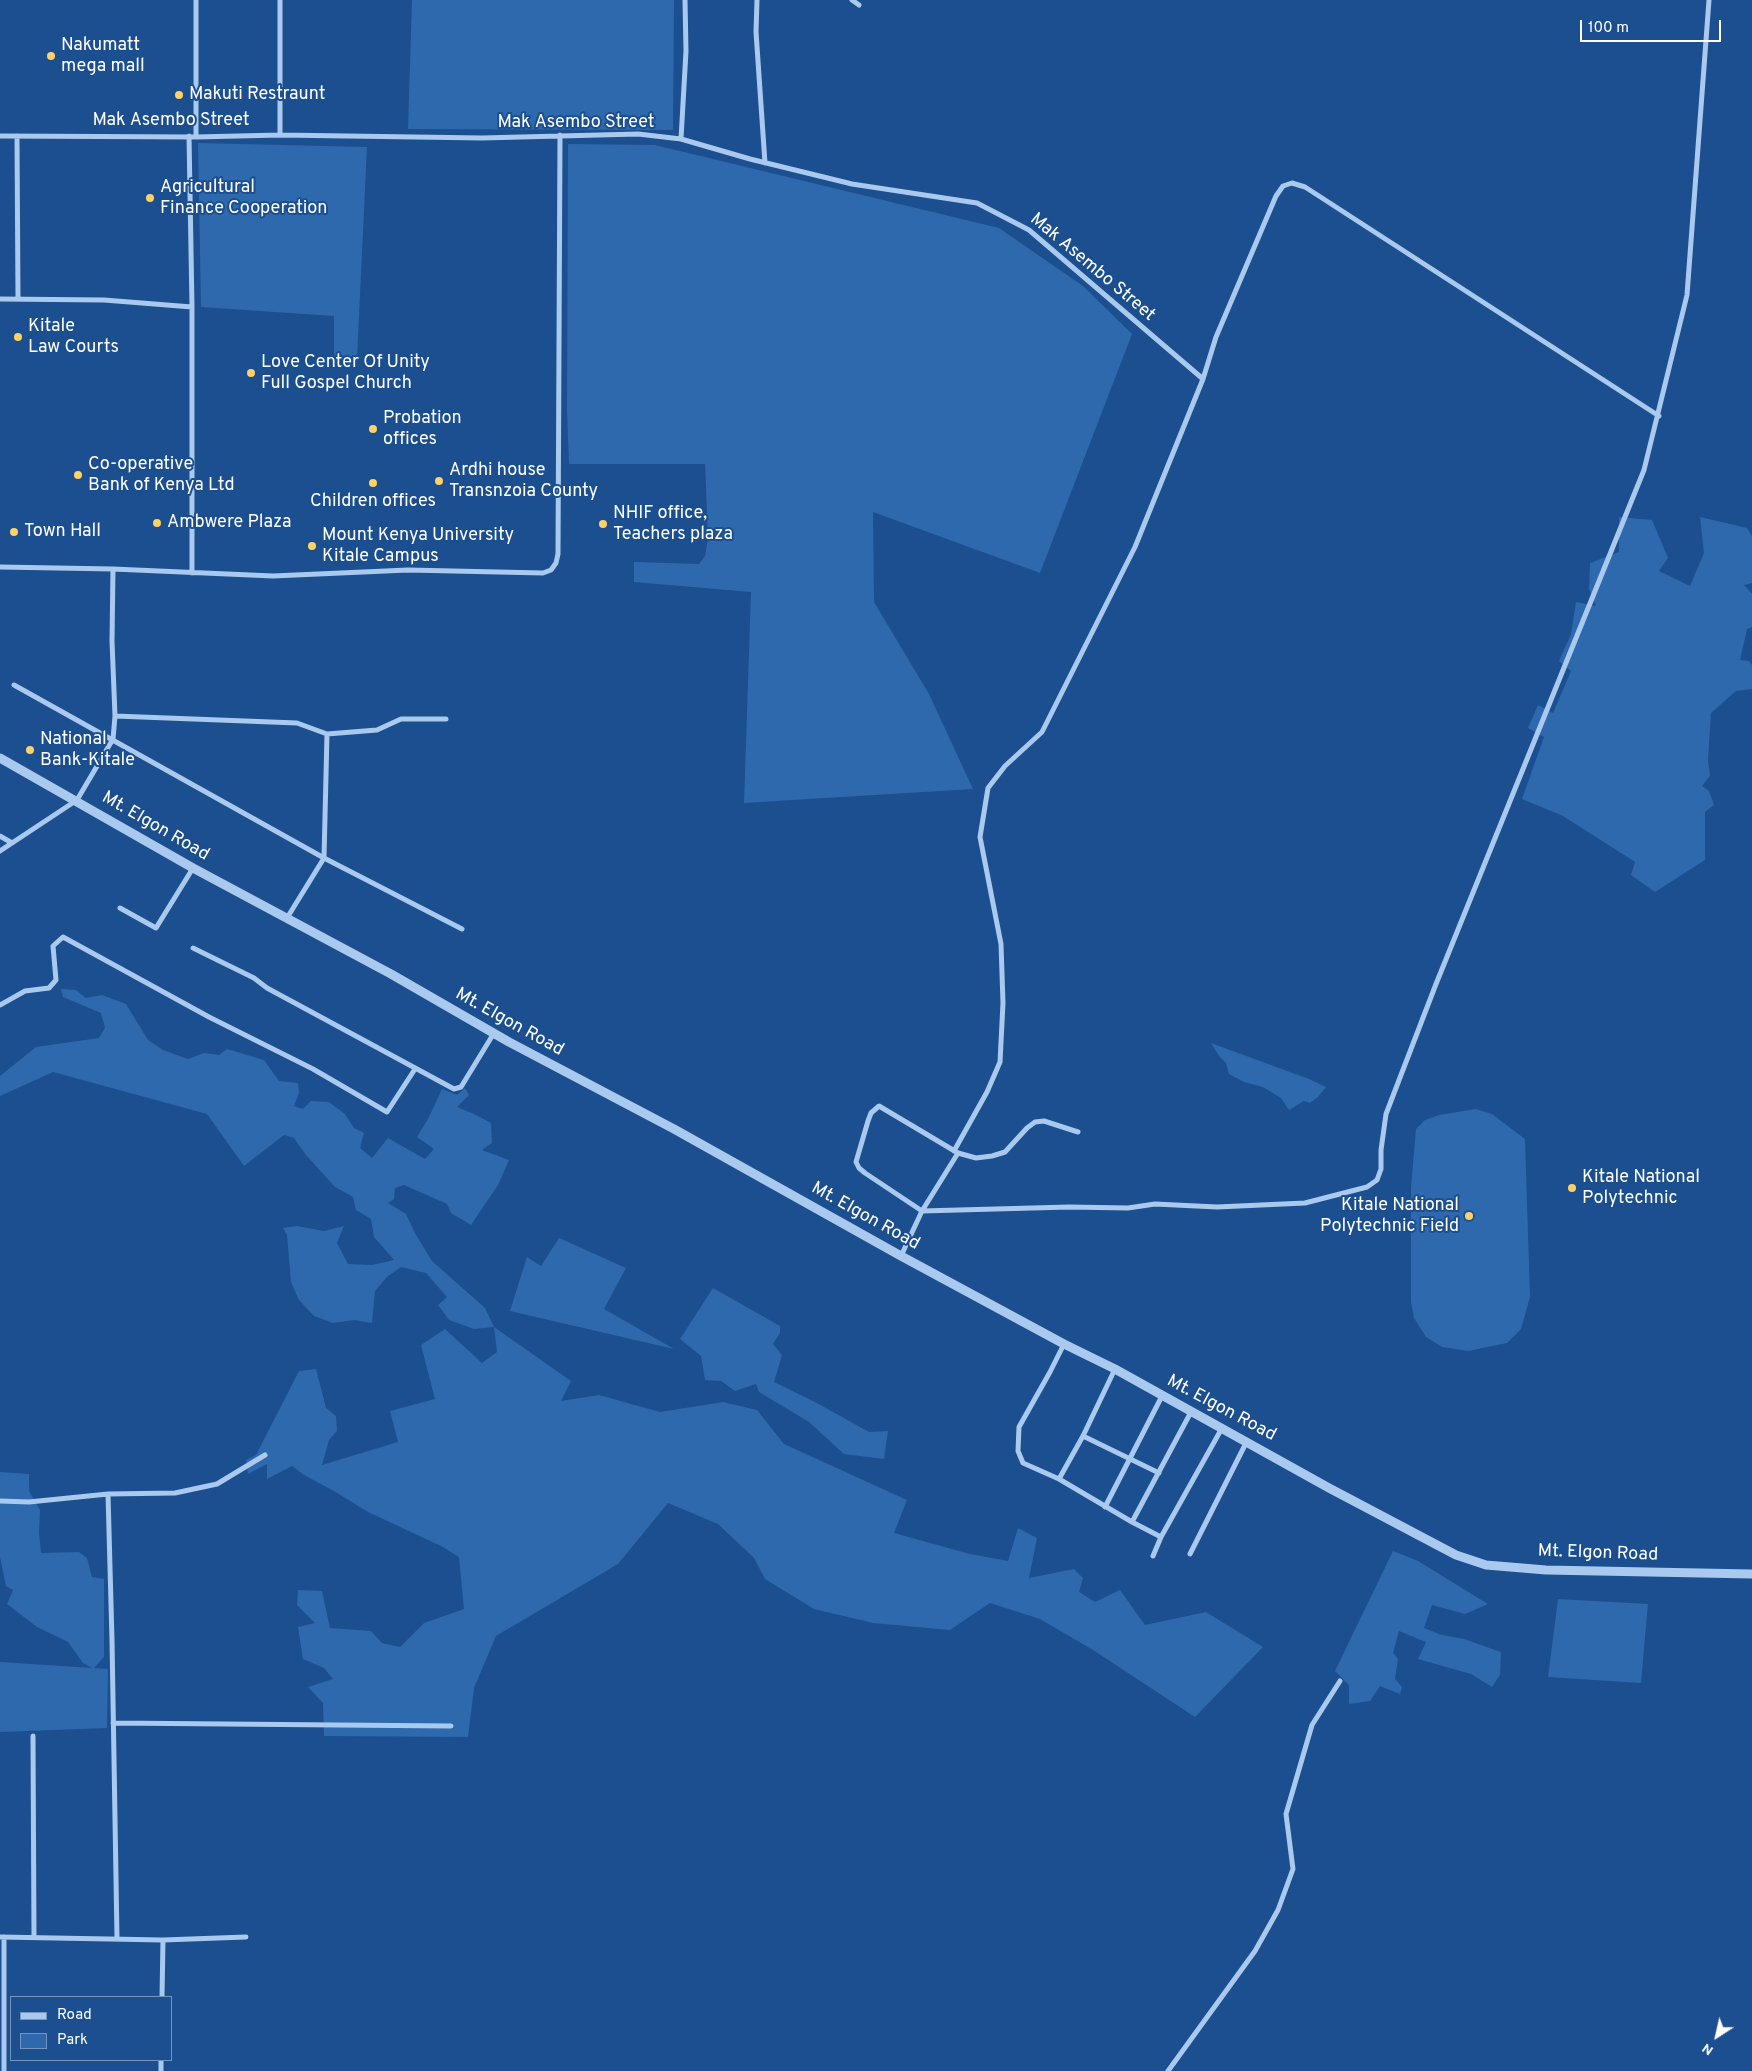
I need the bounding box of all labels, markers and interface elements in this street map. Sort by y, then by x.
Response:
scale bar [1582,10,1723,42]
text: 100 m [1588,19,1629,38]
place label: Nakumatt mega mall [61,35,145,78]
marker: Nakumatt mega mall [45,50,57,62]
place label: Makuti Restraunt [189,84,325,106]
marker: Makuti Restraunt [173,89,185,101]
street label: Mak Asembo Street [93,110,249,132]
street label: Mak Asembo Street [498,112,654,134]
place label: Agricultural Finance Cooperation [160,177,327,220]
marker: Agricultural Finance Cooperation [144,192,156,204]
street label: Mak Asembo Street [1025,209,1159,327]
place label: Kitale Law Courts [28,316,119,358]
marker: Kitale Law Courts [12,331,24,343]
place label: Love Center Of Unity Full Gospel Church [261,352,430,394]
marker: Love Center Of Unity Full Gospel Church [245,367,257,379]
place label: Probation offices [383,408,462,450]
marker: Probation offices [367,423,379,435]
place label: Co-operative Bank of Kenya Ltd [88,454,235,496]
place label: Ardhi house Transnzoia County [449,460,598,502]
marker: Co-operative Bank of Kenya Ltd [72,469,84,481]
marker: Ardhi house Transnzoia County [433,475,445,487]
marker: Children offices [367,477,379,489]
place label: Children offices [310,491,436,513]
place label: NHIF office, Teachers plaza [613,503,733,546]
place label: Ambwere Plaza [167,512,292,534]
marker: Ambwere Plaza [151,517,163,529]
marker: NHIF office, Teachers plaza [597,518,609,530]
place label: Town Hall [24,521,101,543]
place label: Mount Kenya University Kitale Campus [322,525,514,568]
marker: Town Hall [8,526,20,538]
marker: Mount Kenya University Kitale Campus [306,540,318,552]
place label: National Bank-Kitale [40,729,135,772]
marker: National Bank-Kitale [24,744,36,756]
street label: Mt. Elgon Road [97,787,213,867]
street label: Mt. Elgon Road [451,984,567,1062]
place label: Kitale National Polytechnic [1582,1167,1700,1210]
street label: Mt. Elgon Road [807,1178,923,1256]
marker: Kitale National Polytechnic [1566,1182,1578,1194]
place label: Kitale National Polytechnic Field [1320,1195,1459,1238]
marker: Kitale National Polytechnic Field [1463,1210,1475,1222]
street label: Mt. Elgon Road [1163,1371,1279,1447]
street label: Mt. Elgon Road [1537,1541,1659,1567]
legend [10,1996,172,2061]
text: Road [57,2006,92,2025]
north arrow [1692,2011,1742,2061]
text: Park [57,2031,88,2050]
text: N [1699,2039,1717,2059]

